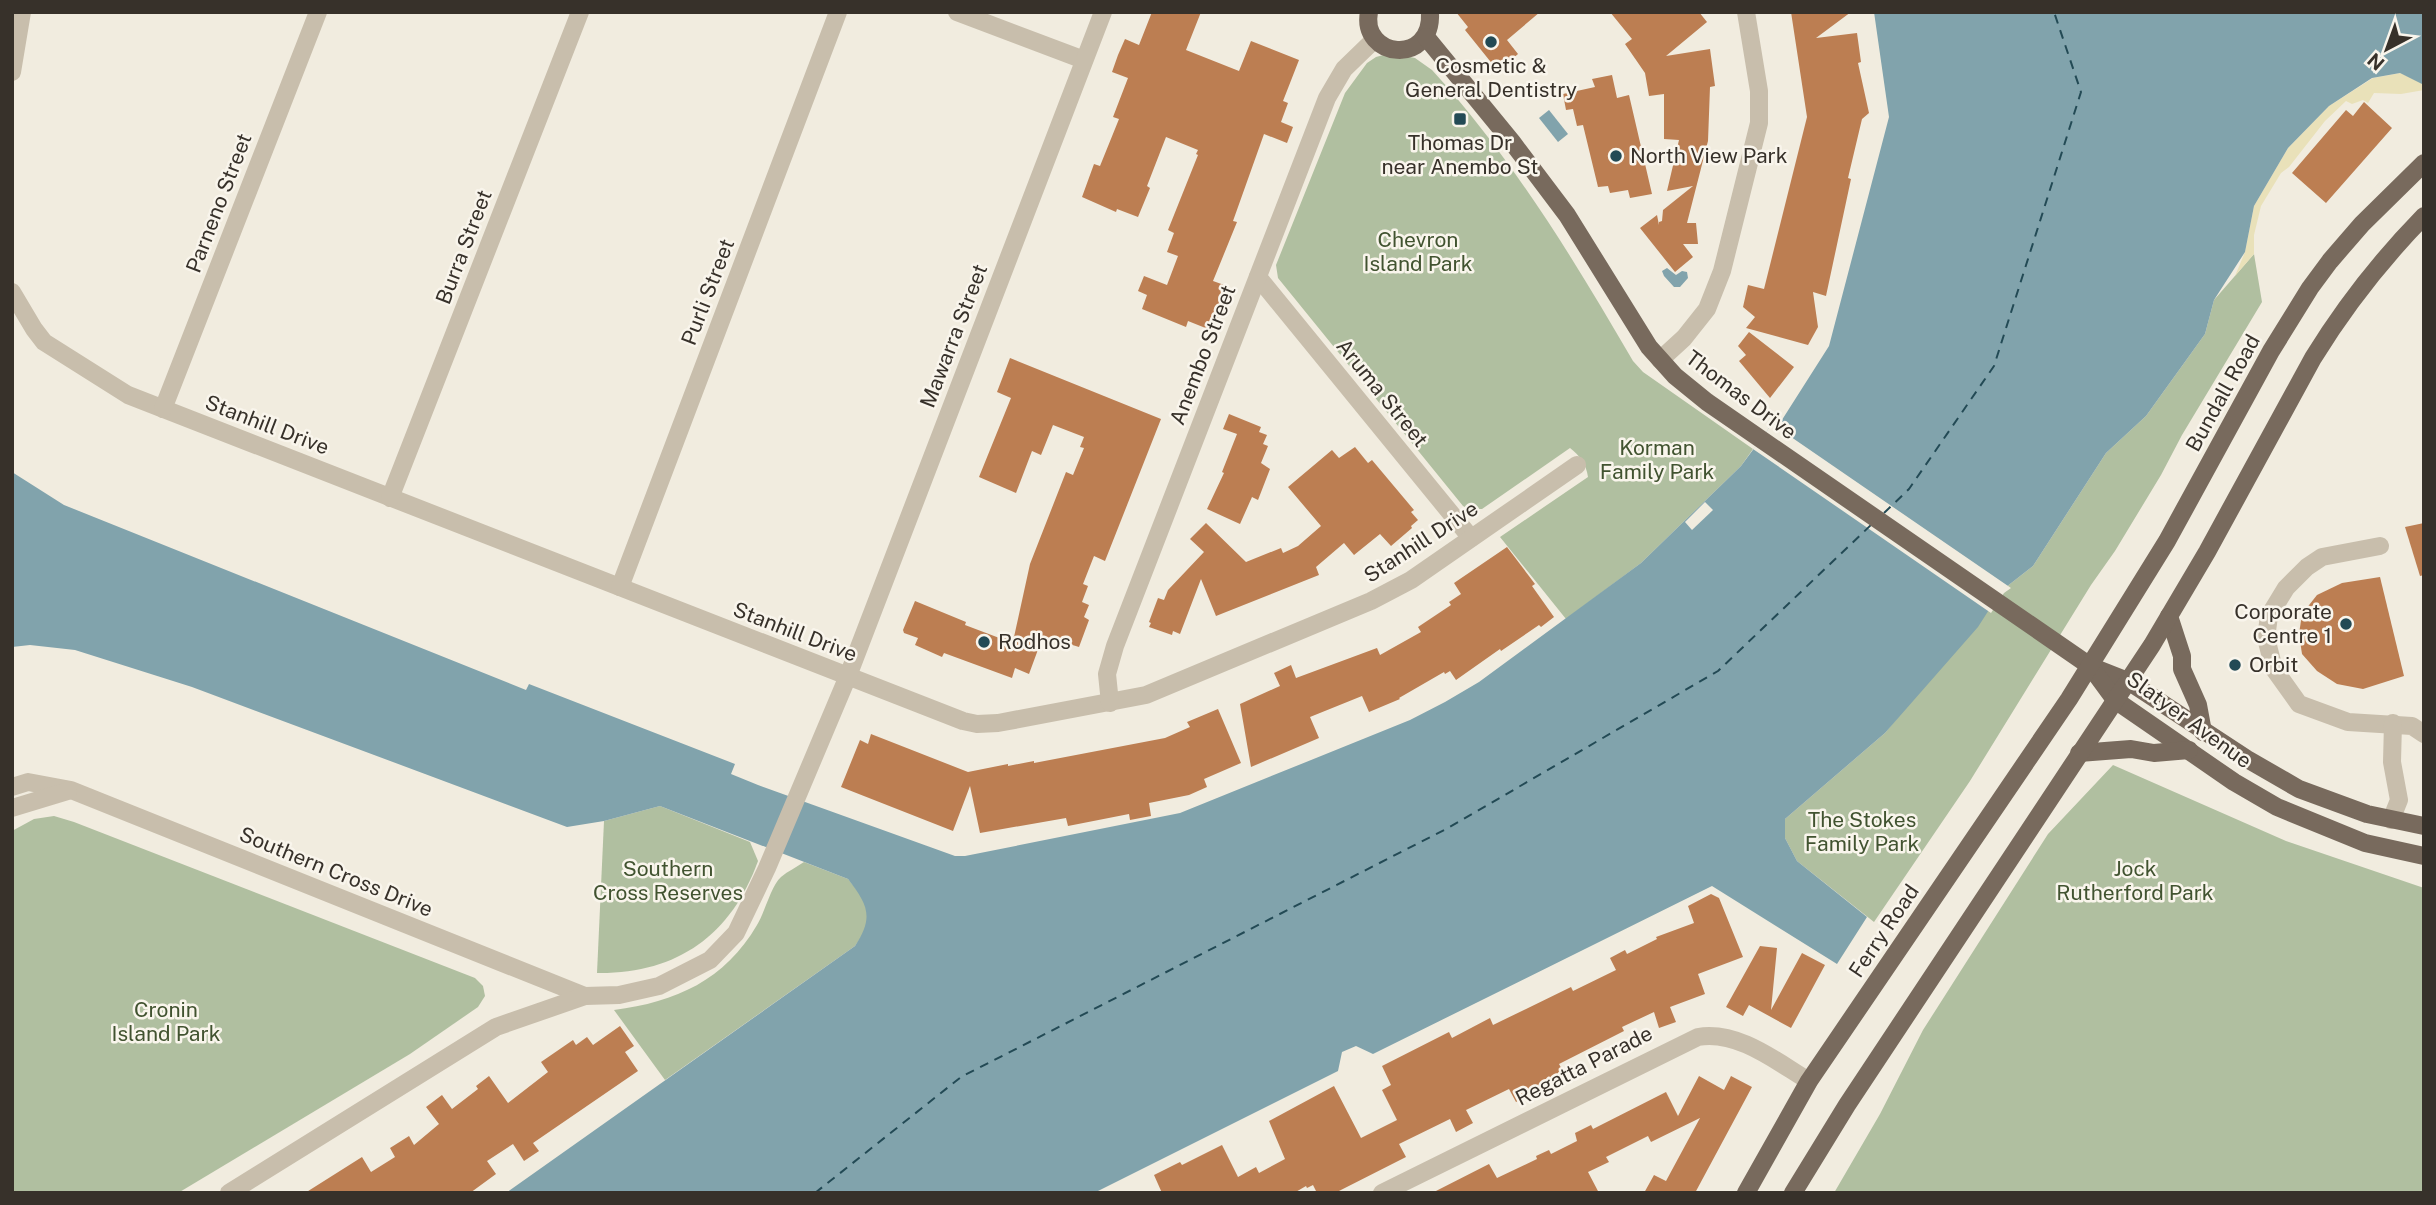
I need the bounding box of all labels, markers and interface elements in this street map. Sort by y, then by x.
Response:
north arrow [2352,14,2422,84]
marker: Cosmetic & General Dentistry [1483,34,1499,50]
text: N [2363,49,2389,75]
place label: Cosmetic & General Dentistry [1405,53,1577,102]
marker: Thomas Dr near Anembo St [1452,111,1468,127]
street label: Parneno Street [180,130,257,276]
place label: Thomas Dr near Anembo St [1381,130,1539,179]
place label: North View Park [1630,143,1788,168]
marker: North View Park [1608,148,1624,164]
street label: Burra Street [430,186,497,308]
park label: Chevron Island Park [1364,227,1473,276]
street label: Purli Street [676,235,739,348]
street label: Mawarra Street [915,261,992,411]
street label: Anembo Street [1164,281,1241,428]
street label: Bundall Road [2180,330,2265,456]
street label: Aruma Street [1331,334,1434,452]
street label: Thomas Drive [1681,345,1802,444]
street label: Stanhill Drive [202,389,333,460]
park label: Korman Family Park [1600,435,1714,484]
street label: Stanhill Drive [1359,496,1482,588]
street label: Stanhill Drive [730,596,861,667]
place label: Corporate Centre 1 [2234,599,2332,648]
marker: Corporate Centre 1 [2338,616,2354,632]
place label: Rodhos [998,629,1071,654]
marker: Rodhos [976,634,992,650]
place label: Orbit [2249,652,2298,677]
marker: Orbit [2227,657,2243,673]
street label: Slatyer Avenue [2122,666,2257,773]
park label: The Stokes Family Park [1805,807,1919,856]
street label: Southern Cross Drive [236,821,437,922]
park label: Southern Cross Reserves [593,856,743,905]
park label: Jock Rutherford Park [2056,856,2214,905]
street label: Ferry Road [1843,879,1924,982]
park label: Cronin Island Park [112,997,221,1046]
street label: Regatta Parade [1511,1020,1656,1111]

